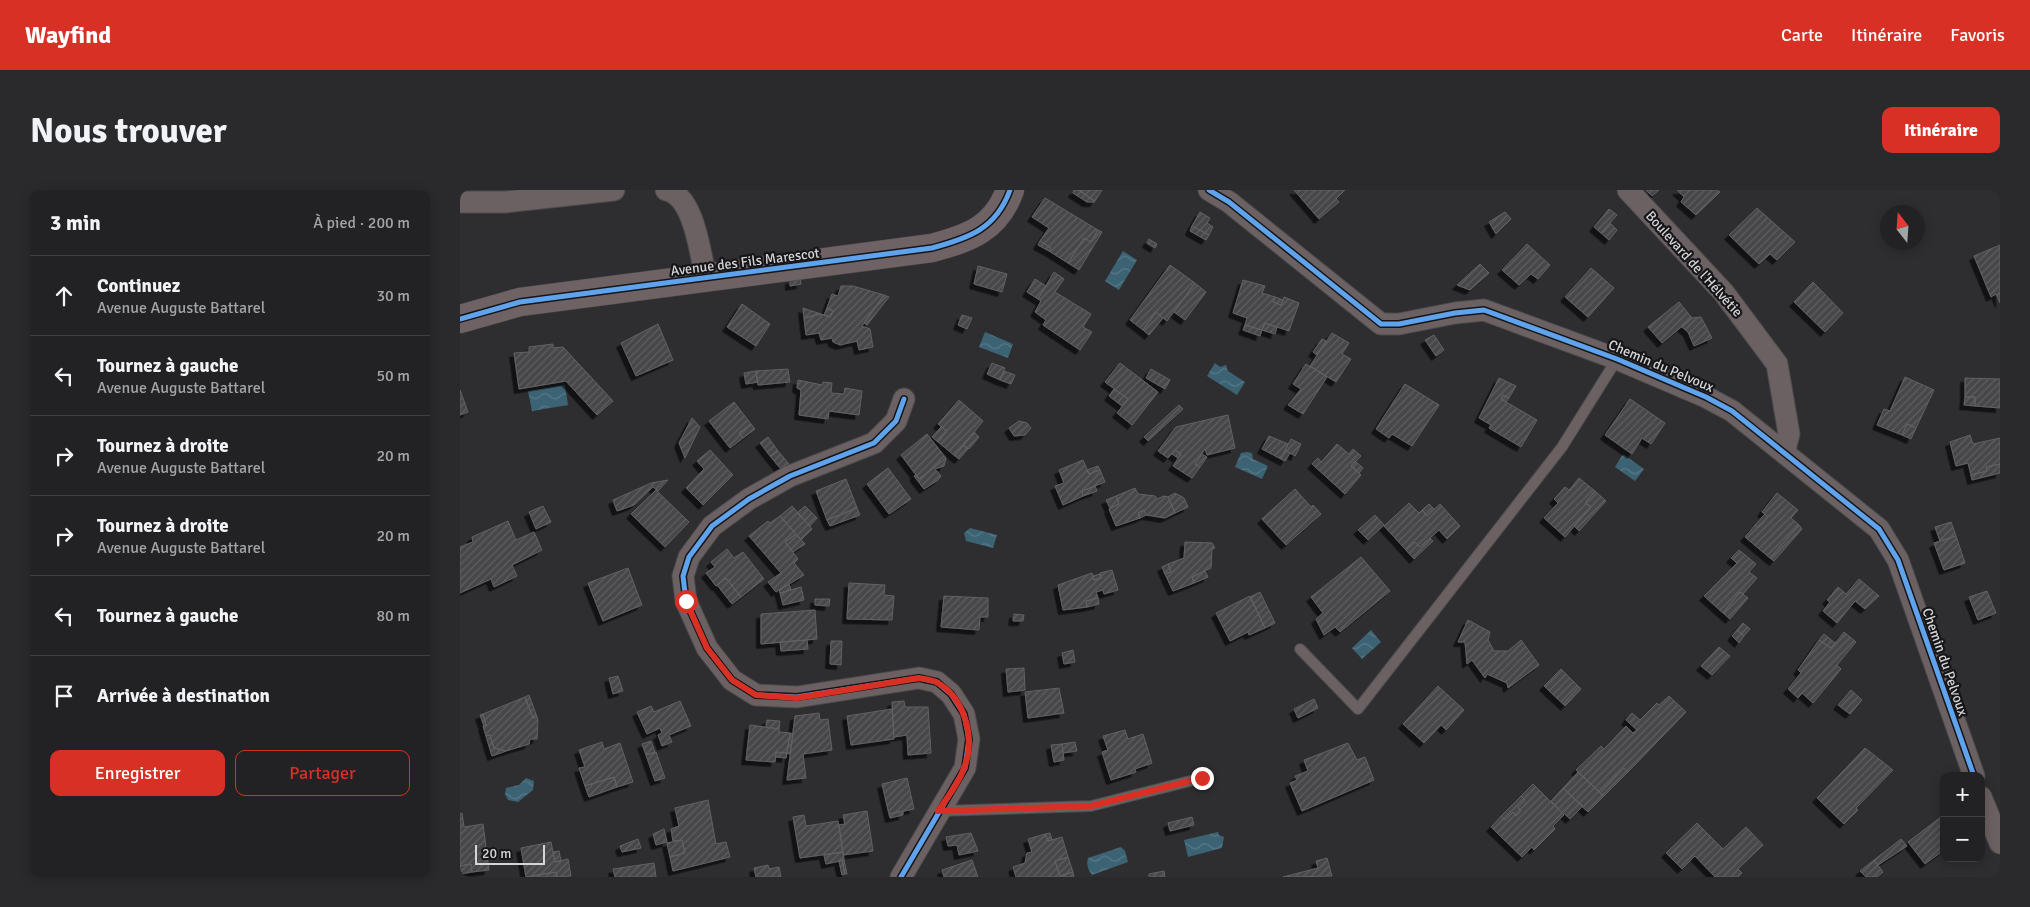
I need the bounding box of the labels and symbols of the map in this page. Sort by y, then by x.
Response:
north arrow [1880,205,1925,250]
street label: Boulevard de l'Hélvétie [1642,208,1746,320]
street label: Avenue des Fils Marescot [670,244,821,280]
street label: Chemin du Pelvoux [1606,336,1717,396]
route start [675,590,698,613]
street label: Chemin du Pelvoux [1919,606,1972,719]
route end [1191,767,1214,790]
scale bar [475,842,545,865]

